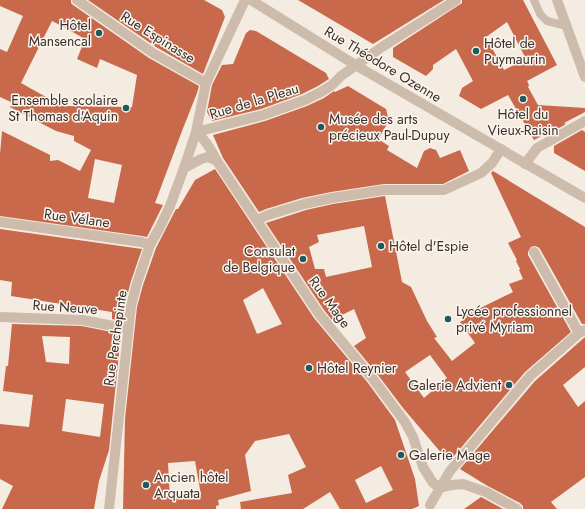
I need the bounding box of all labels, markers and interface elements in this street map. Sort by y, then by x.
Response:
street label: Rue Espinasse [117,6,199,68]
place label: Hôtel Mansencal [29,15,91,51]
street label: Rue Théodore Ozenne [321,21,445,107]
marker: Hôtel Mansencal [94,28,104,38]
place label: Hôtel de Puymaurin [484,33,546,69]
marker: Hôtel de Puymaurin [471,46,481,56]
street label: Rue de la Pleau [207,78,301,124]
place label: Ensemble scolaire St Thomas d'Aquin [8,90,118,126]
marker: Hôtel du Vieux-Raisin [518,94,528,104]
marker: Ensemble scolaire St Thomas d'Aquin [121,103,131,113]
place label: Hôtel du Vieux-Raisin [487,104,559,140]
place label: Musée des arts précieux Paul-Dupuy [329,109,450,145]
marker: Musée des arts précieux Paul-Dupuy [316,122,326,132]
street label: Rue Vélane [43,203,111,233]
place label: Hôtel d'Espie [389,236,469,256]
place label: Consulat de Belgique [223,241,296,277]
marker: Hôtel d'Espie [376,241,386,251]
marker: Consulat de Belgique [298,254,308,264]
street label: Rue Mage [304,272,356,332]
street label: Rue Perchepinte [98,289,132,387]
street label: Rue Neuve [32,295,98,319]
place label: Lycée professionnel privé Myriam [456,301,572,337]
marker: Lycée professionnel privé Myriam [443,314,453,324]
place label: Hôtel Reynier [317,358,397,378]
marker: Hôtel Reynier [304,363,314,373]
place label: Galerie Advient [408,375,502,395]
marker: Galerie Advient [504,380,514,390]
place label: Galerie Mage [409,445,490,465]
marker: Galerie Mage [396,450,406,460]
place label: Ancien hôtel Arquata [154,467,228,503]
marker: Ancien hôtel Arquata [141,480,151,490]

